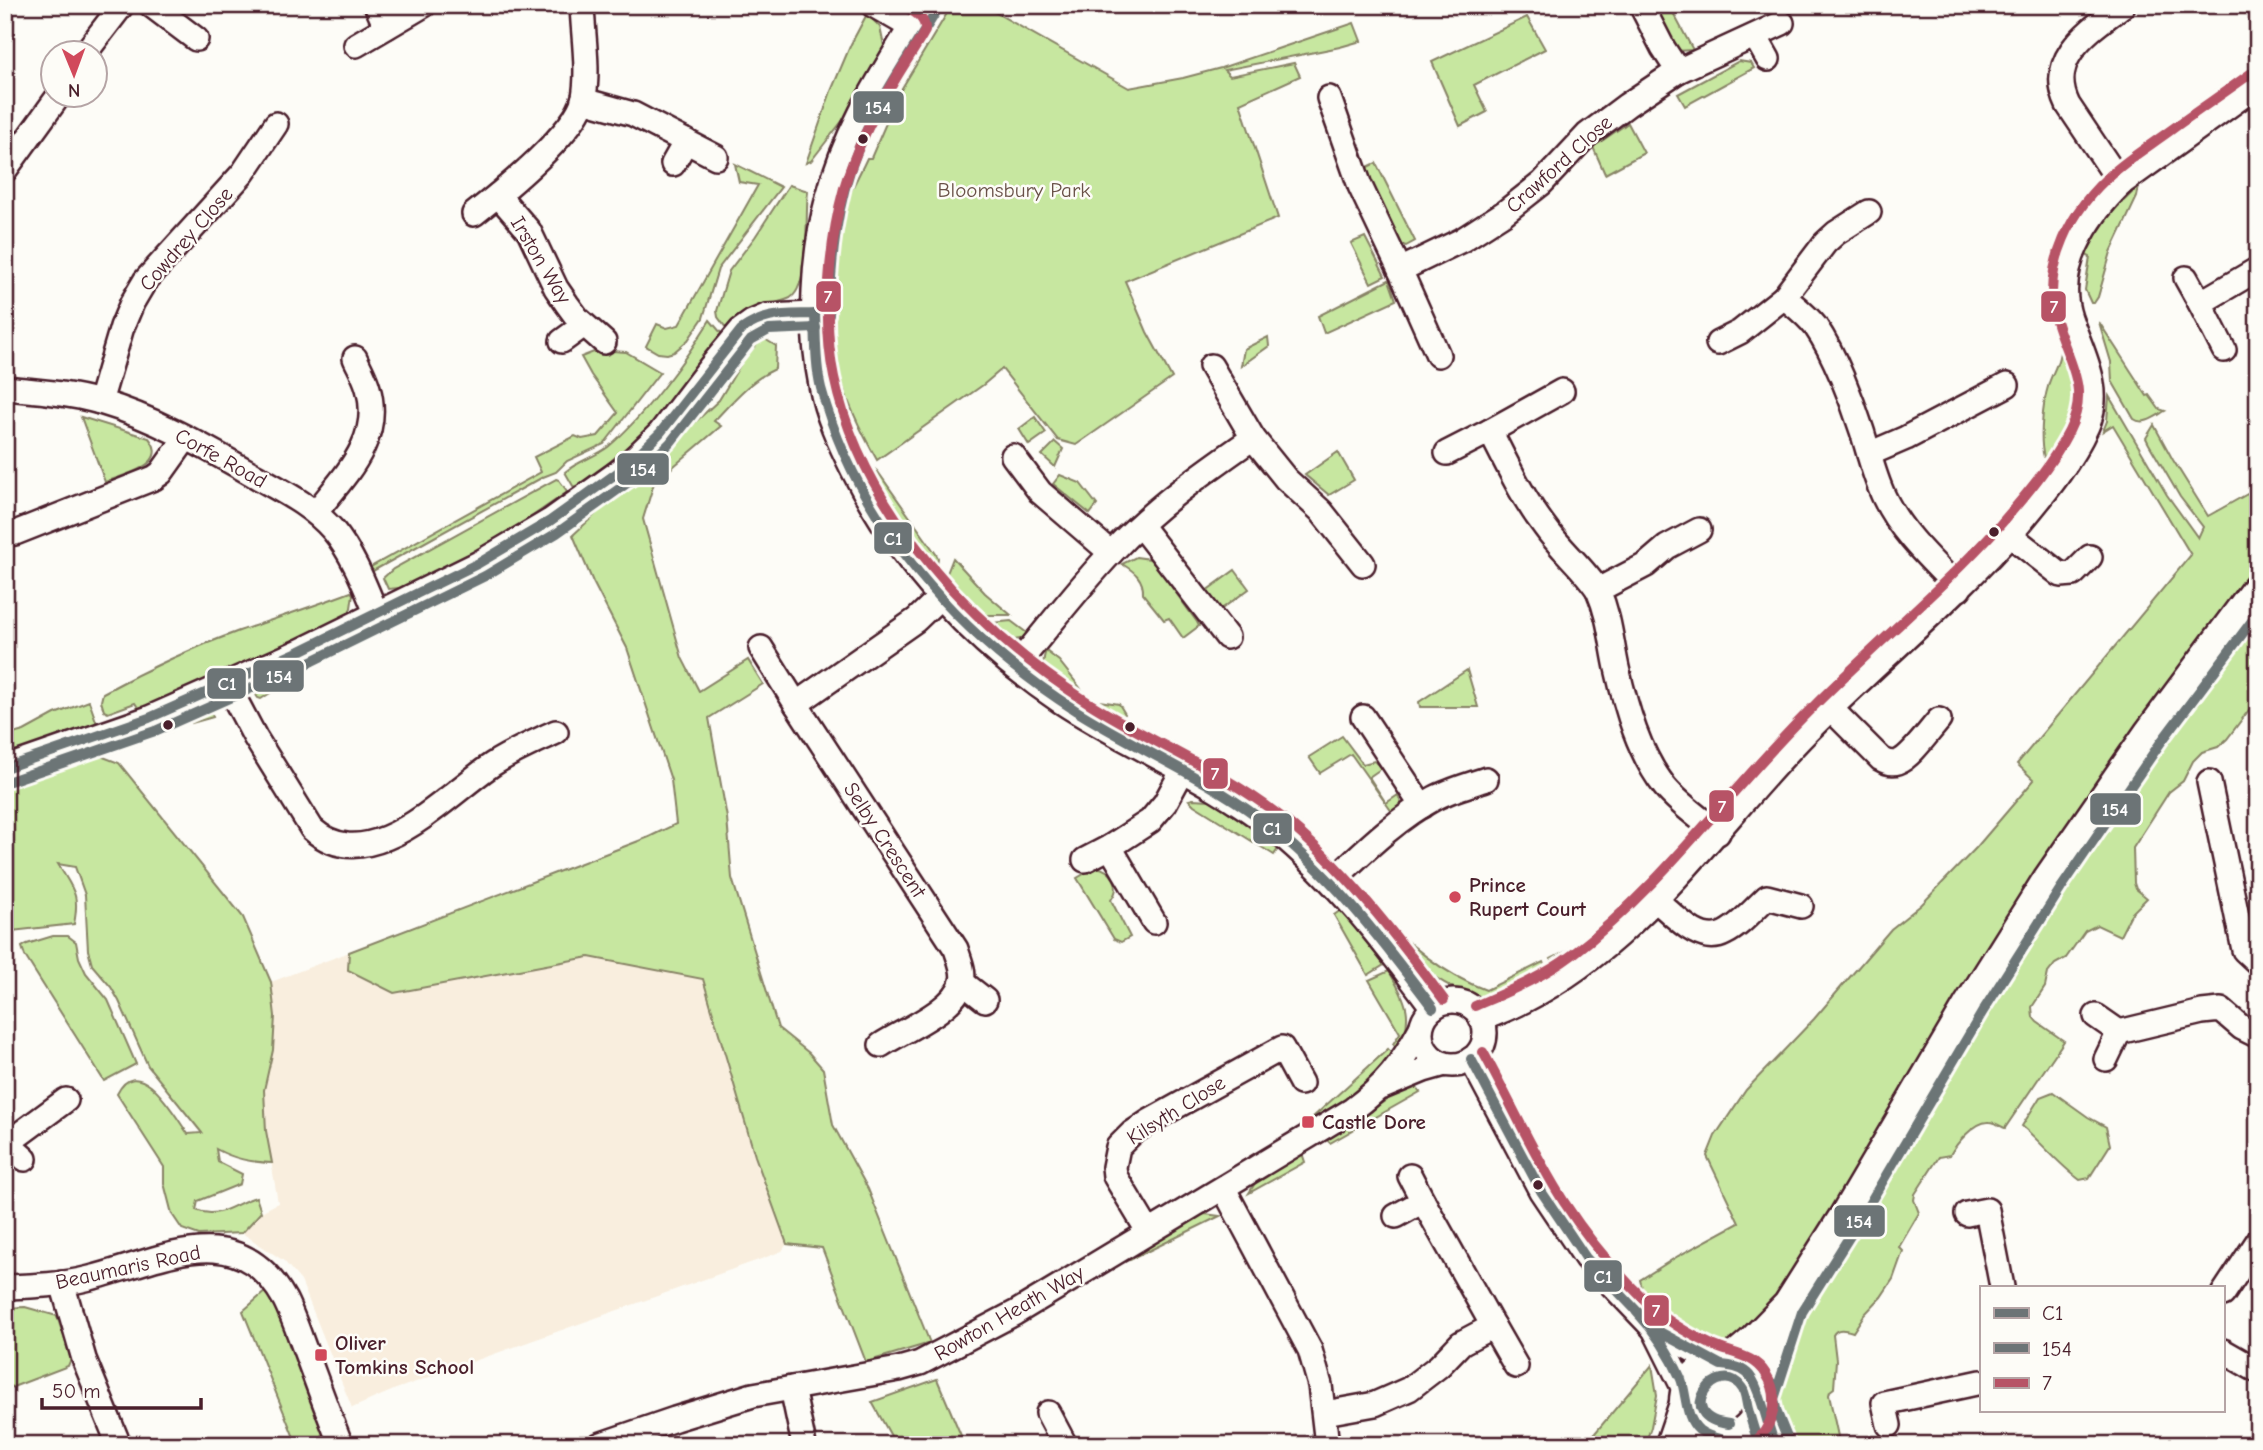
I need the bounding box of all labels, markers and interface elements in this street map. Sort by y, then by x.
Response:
north arrow [38,38,108,108]
text: N [68,79,81,101]
line badge: 154 [852,90,905,124]
text: 154 [865,97,891,119]
street label: Crawford Close [1501,110,1617,218]
unlabelled marker [856,132,870,146]
park label: Bloomsbury Park [938,178,1090,202]
street label: Cowdrey Close [134,182,238,296]
street label: Irston Way [506,212,577,308]
line badge: 7 [815,280,842,313]
text: 7 [824,286,833,308]
line badge: 7 [2040,290,2067,323]
text: 7 [2050,296,2059,318]
street label: Corfe Road [171,423,271,493]
line badge: 154 [616,452,670,486]
text: 154 [630,459,656,481]
line badge: C1 [873,521,913,555]
unlabelled marker [1987,525,2001,539]
text: C1 [884,528,902,550]
line badge: 154 [252,659,305,693]
text: 154 [266,666,292,688]
line badge: C1 [206,667,247,700]
text: C1 [218,673,236,695]
unlabelled marker [161,718,175,732]
unlabelled marker [1123,720,1137,734]
line badge: 7 [1202,757,1229,790]
text: 7 [1211,763,1220,785]
street label: Selby Crescent [839,778,932,903]
line badge: 7 [1708,789,1735,823]
line badge: 154 [2089,792,2142,826]
text: 7 [1718,796,1727,818]
text: 154 [2102,799,2128,821]
line badge: C1 [1252,812,1293,845]
text: C1 [1263,818,1281,840]
place label: Prince Rupert Court [1469,873,1587,921]
marker: Prince Rupert Court [1447,889,1463,905]
street label: Kilsyth Close [1122,1070,1230,1150]
place label: Castle Dore [1322,1110,1426,1134]
marker: Castle Dore [1300,1114,1316,1130]
unlabelled marker [1531,1178,1545,1192]
line badge: 154 [1833,1204,1886,1238]
text: 154 [1846,1211,1872,1233]
street label: Beaumaris Road [53,1240,203,1294]
line badge: C1 [1583,1259,1623,1293]
street label: Rowton Heath Way [930,1260,1089,1366]
text: C1 [1594,1266,1612,1288]
legend [1980,1286,2224,1412]
line badge: 7 [1643,1294,1670,1327]
text: 7 [1652,1300,1661,1322]
text: C1 [2042,1301,2063,1325]
place label: Oliver Tomkins School [335,1331,474,1379]
text: 154 [2042,1337,2072,1361]
marker: Oliver Tomkins School [313,1347,329,1363]
scale bar [42,1366,201,1410]
text: 7 [2042,1371,2052,1395]
text: 50 m [52,1379,101,1403]

